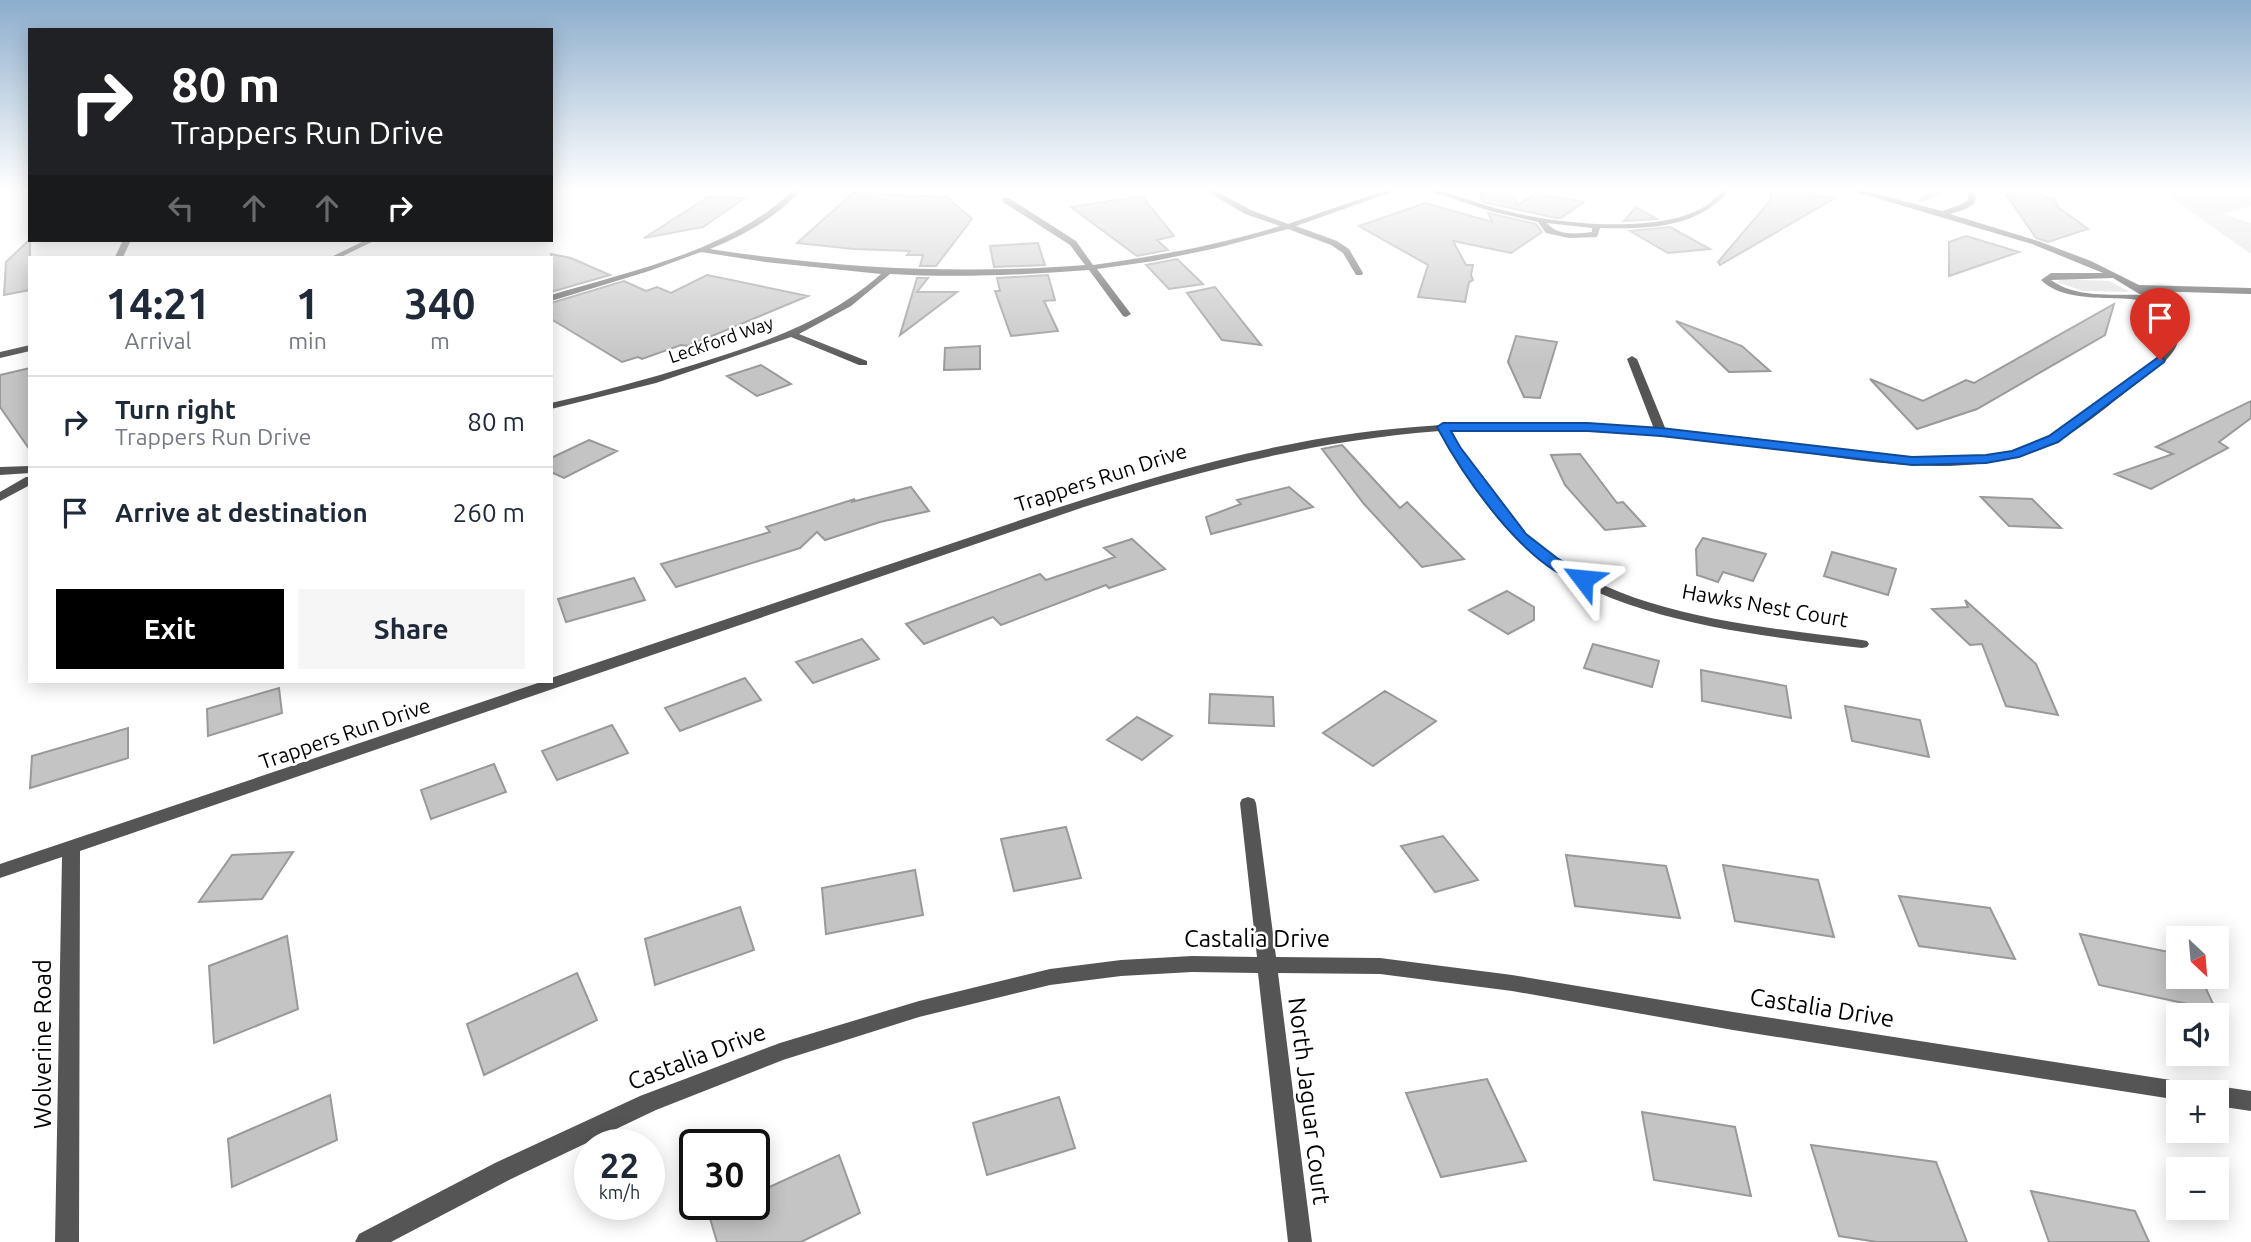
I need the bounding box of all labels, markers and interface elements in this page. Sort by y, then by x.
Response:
icon: right [56,56,147,147]
text: 80 m [171,56,280,111]
text: Trappers Run Drive [171,114,444,150]
icon: left [162,189,200,227]
icon: ahead [235,189,273,227]
icon: ahead [308,189,346,227]
icon: right [381,189,419,227]
text: 14:21 [106,280,211,327]
text: 1 [296,280,319,327]
text: 340 [404,280,475,327]
pin [2130,288,2190,360]
icon: arrive [2141,299,2179,337]
street label: Leckford Way [666,312,776,366]
text: Arrival [125,328,192,353]
text: min [288,328,327,353]
text: m [430,328,450,353]
text: Turn right [115,395,236,424]
icon: right [56,403,94,441]
text: 80 m [467,407,525,436]
text: Trappers Run Drive [115,424,311,449]
street label: Trappers Run Drive [1012,438,1190,516]
icon: arrive [56,494,94,532]
text: Arrive at destination [115,498,368,527]
text: 260 m [453,498,525,527]
position arrow [1546,542,1620,616]
street label: Hawks Nest Court [1680,579,1850,631]
button: Exit [56,589,284,669]
button: Share [298,589,525,669]
street label: Trappers Run Drive [256,693,433,774]
street label: Castalia Drive [1184,925,1330,952]
north arrow [2166,926,2230,989]
map controls [2166,926,2229,1220]
street label: Wolverine Road [29,959,56,1129]
street label: Castalia Drive [1748,983,1896,1032]
street label: North Jaguar Court [1283,996,1336,1207]
button: sound [2166,1003,2229,1066]
street label: Castalia Drive [624,1018,770,1095]
button: + [2166,1080,2229,1143]
speed limit sign: 30 [679,1129,770,1220]
text: 22 [600,1145,639,1185]
button: − [2166,1157,2229,1220]
text: km/h [599,1182,640,1202]

